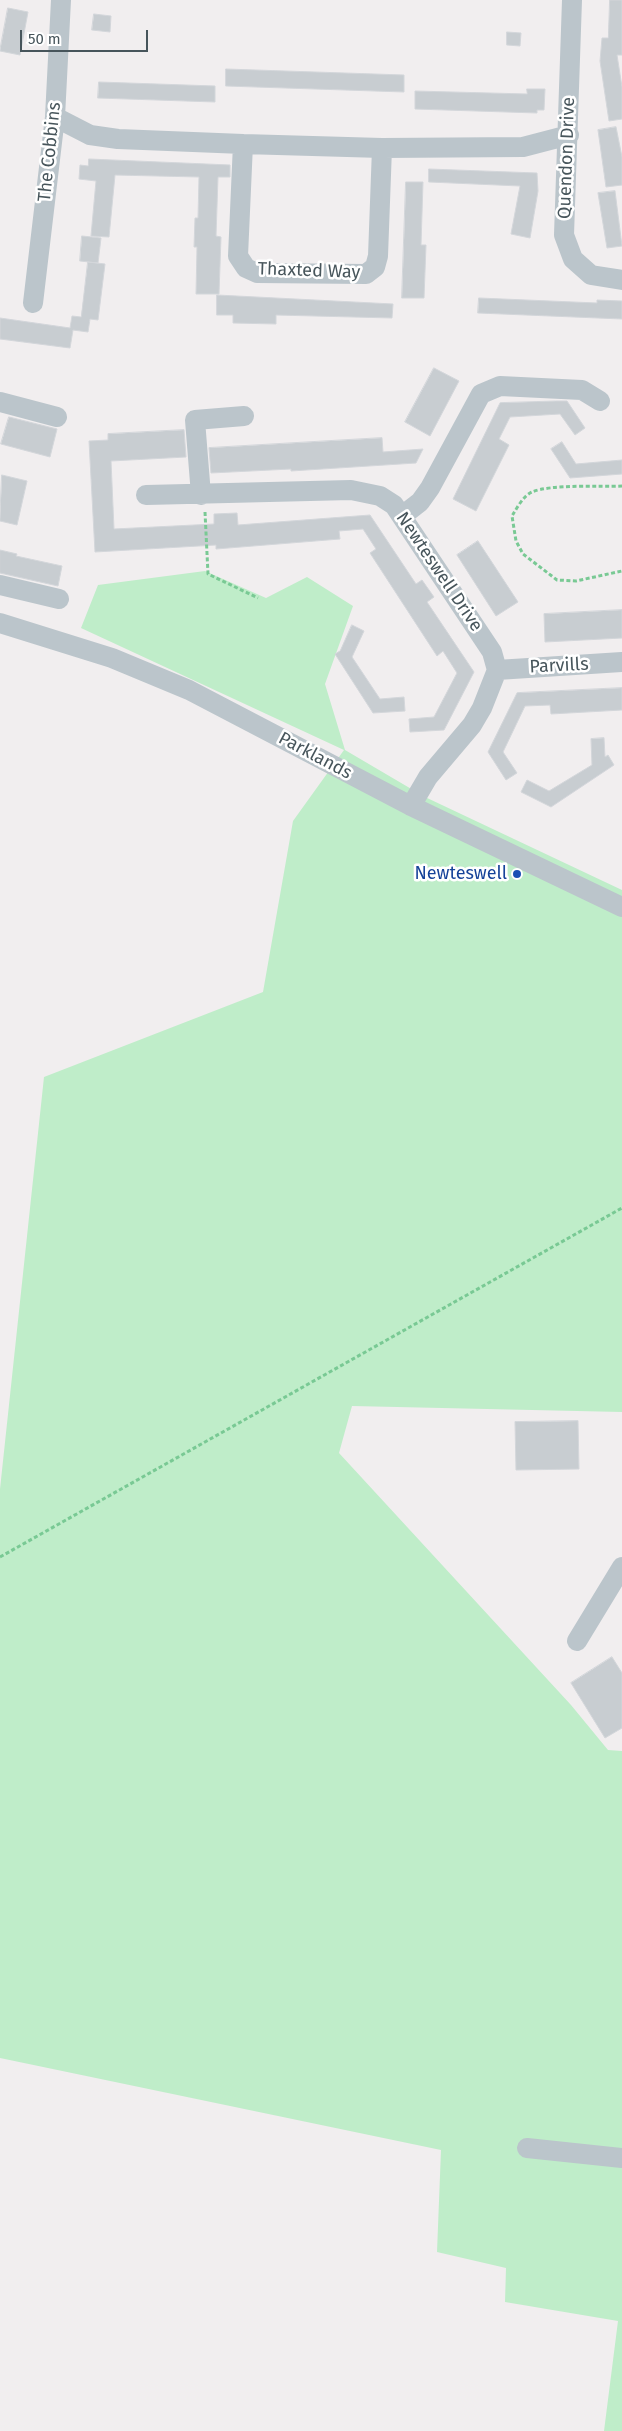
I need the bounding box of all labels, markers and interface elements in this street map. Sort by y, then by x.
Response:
scale bar [22,20,150,52]
text: 50 m [28,30,61,48]
street label: Quendon Drive [554,97,580,219]
street label: The Cobbins [34,101,66,203]
street label: Thaxted Way [257,258,361,284]
street label: Newteswell Drive [391,508,487,636]
street label: Parvills [529,654,589,678]
street label: Parklands [275,728,355,784]
place label: Newteswell [414,863,507,885]
marker: Newteswell [511,868,523,880]

